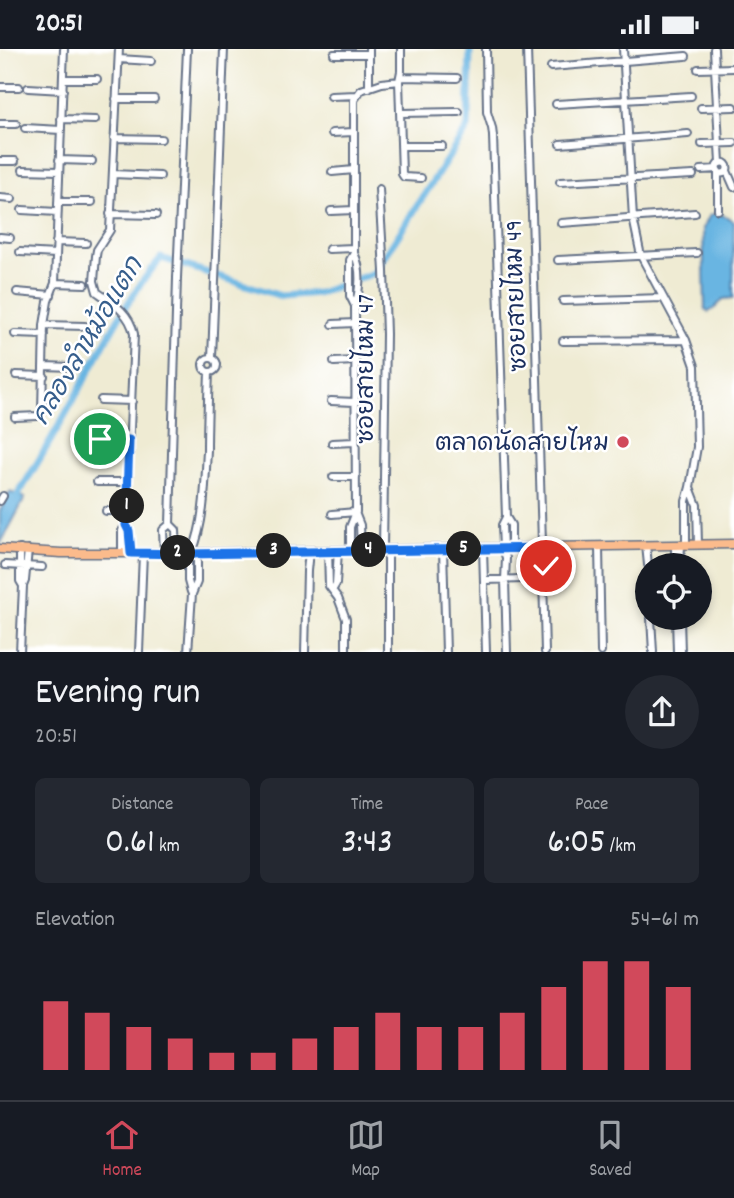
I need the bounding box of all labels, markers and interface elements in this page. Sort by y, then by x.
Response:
text: 20:51 [35,6,83,43]
street label: ซอยสายไหม 49 [496,219,538,372]
water label: คลองลำหม้อแตก [23,249,155,433]
street label: ซอยสายไหม 47 [349,294,385,444]
pin [70,409,130,469]
icon: arrive [81,420,119,458]
place label: ตลาดนัดสายไหม [435,426,609,462]
marker: ตลาดนัดสายไหม [615,434,631,450]
pin: 1 [110,489,144,524]
text: 1 [124,492,129,519]
pin: 5 [447,531,482,567]
pin: 3 [256,533,292,569]
pin: 4 [352,533,386,567]
pin: 2 [160,535,196,571]
text: 5 [459,535,468,562]
text: 4 [365,536,372,563]
pin [516,536,576,596]
text: 3 [269,537,278,564]
text: 2 [173,539,182,566]
icon: check [527,547,565,585]
map controls [635,553,712,630]
button: locate [635,553,712,630]
text: Evening run [35,667,200,722]
button: share [625,675,699,749]
text: 20:51 [35,721,77,754]
text: Distance [111,792,173,819]
text: Time [351,792,383,819]
text: Pace [575,792,608,819]
text: 0.61 [105,819,155,869]
text: 3:43 [341,819,393,869]
text: 6:05 [547,819,605,869]
text: km [155,834,180,861]
text: /km [605,834,636,861]
text: Elevation [35,904,115,937]
text: 54–61 m [630,904,699,937]
tab: Home [102,1116,142,1185]
tab: Map [347,1116,385,1185]
tab: Saved [589,1116,632,1185]

